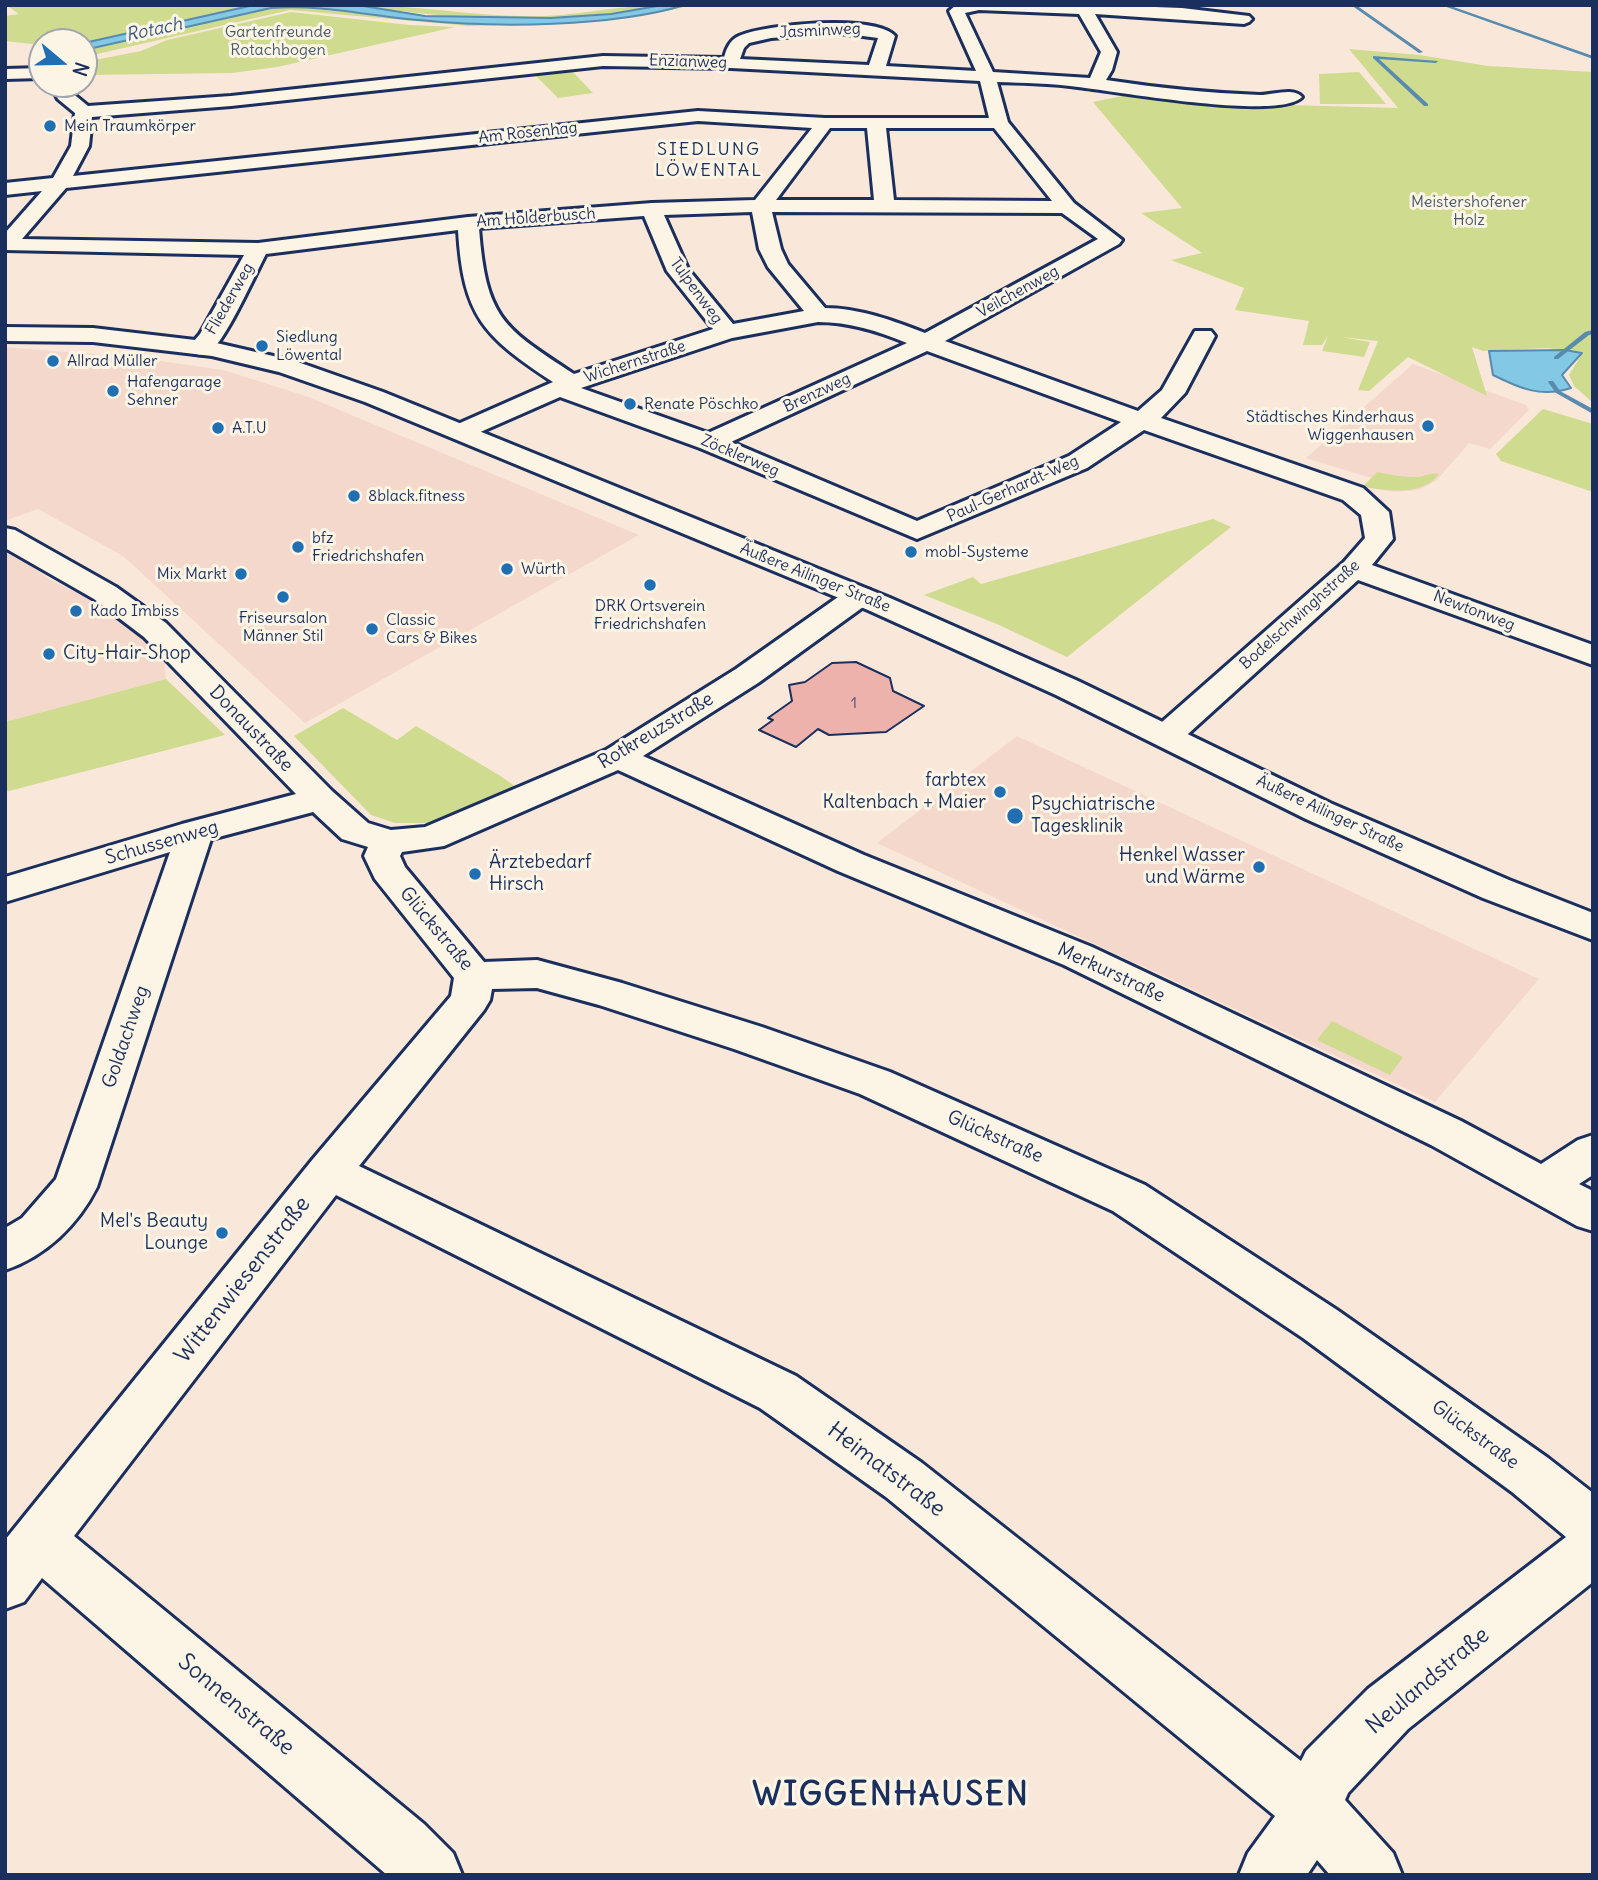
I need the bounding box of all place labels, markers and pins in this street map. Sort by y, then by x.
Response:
place label: Mein Traumkörper [64,116,196,136]
marker: Mein Traumkörper [42,118,58,134]
place label: Siedlung Löwental [276,327,342,365]
marker: Siedlung Löwental [254,338,270,354]
place label: Allrad Müller [67,351,158,371]
marker: Allrad Müller [45,353,61,369]
place label: Hafengarage Sehner [127,372,221,410]
marker: Hafengarage Sehner [105,383,121,399]
place label: Renate Pöschko [644,394,758,414]
marker: Renate Pöschko [622,396,638,412]
place label: Städtisches Kinderhaus Wiggenhausen [1246,407,1414,445]
place label: A.T.U [232,418,267,438]
marker: Städtisches Kinderhaus Wiggenhausen [1420,418,1436,434]
marker: A.T.U [210,420,226,436]
place label: 8black.fitness [368,486,465,506]
marker: 8black.fitness [346,488,362,504]
place label: bfz Friedrichshafen [312,528,424,566]
marker: bfz Friedrichshafen [290,539,306,555]
place label: mobl-Systeme [925,542,1029,562]
marker: mobl-Systeme [903,544,919,560]
place label: Würth [521,559,566,579]
marker: Würth [499,561,515,577]
place label: Mix Markt [157,564,227,584]
marker: Mix Markt [233,566,249,582]
marker: DRK Ortsverein Friedrichshafen [642,577,658,593]
marker: Friseursalon Männer Stil [275,589,291,605]
place label: DRK Ortsverein Friedrichshafen [594,596,706,634]
place label: Kado Imbiss [90,601,179,621]
marker: Kado Imbiss [68,603,84,619]
place label: Friseursalon Männer Stil [239,608,327,646]
place label: Classic Cars & Bikes [386,610,477,648]
marker: Classic Cars & Bikes [364,621,380,637]
place label: City-Hair-Shop [63,643,191,665]
marker: City-Hair-Shop [41,646,57,662]
place label: farbtex Kaltenbach + Maier [823,770,986,814]
marker: farbtex Kaltenbach + Maier [992,784,1008,800]
place label: Psychiatrische Tagesklinik [1031,794,1155,838]
marker: Psychiatrische Tagesklinik [1005,806,1025,826]
place label: Henkel Wasser und Wärme [1119,845,1245,889]
place label: Ärztebedarf Hirsch [489,852,591,896]
marker: Henkel Wasser und Wärme [1251,859,1267,875]
marker: Ärztebedarf Hirsch [467,866,483,882]
place label: Mel's Beauty Lounge [100,1211,208,1255]
marker: Mel's Beauty Lounge [214,1225,230,1241]

